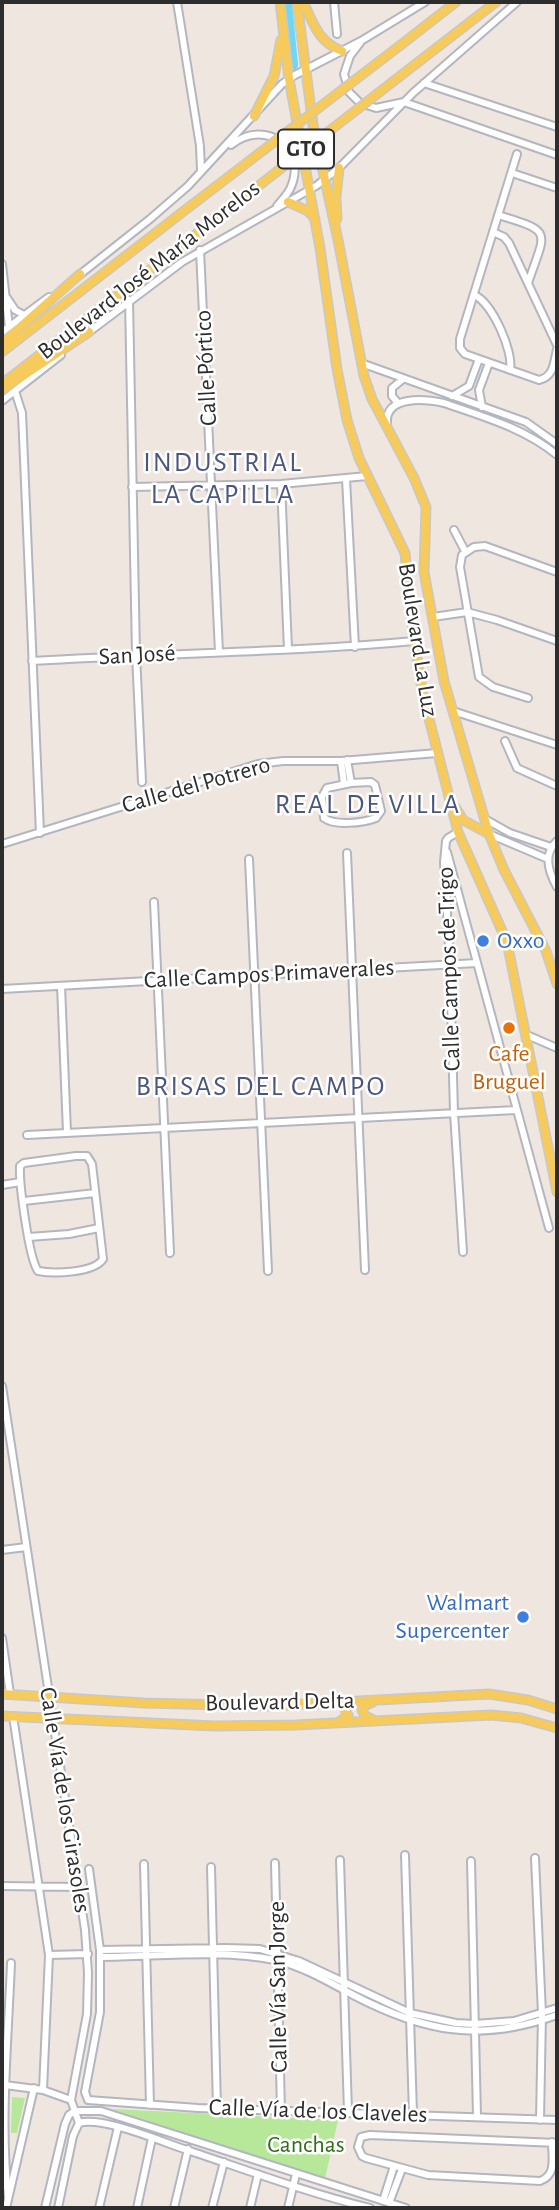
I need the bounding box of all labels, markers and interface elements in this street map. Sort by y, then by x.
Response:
road number: GTO [278,130,334,168]
street label: Boulevard José María Morelos [32,174,266,366]
street label: Calle Pórtico [189,309,223,427]
district label: INDUSTRIAL LA CAPILLA [144,446,302,512]
street label: Boulevard La Luz [392,561,444,719]
street label: San José [98,639,176,671]
street label: Calle del Potrero [118,750,274,820]
district label: REAL DE VILLA [276,788,460,822]
street label: Calle Campos de Trigo [431,866,467,1072]
place label: Oxxo [497,927,545,955]
marker: Oxxo [475,933,491,949]
street label: Calle Campos Primaverales [143,953,395,995]
marker: Cafe Bruguel [501,1020,517,1036]
place label: Cafe Bruguel [472,1040,546,1096]
district label: BRISAS DEL CAMPO [138,1070,384,1104]
place label: Walmart Supercenter [396,1589,509,1645]
marker: Walmart Supercenter [515,1609,531,1625]
street label: Calle Vía de los Girasoles [33,1685,97,1915]
street label: Boulevard Delta [205,1686,355,1718]
street label: Calle Vía San Jorge [262,1901,294,2073]
street label: Calle Vía de los Claveles [208,2093,428,2129]
park label: Canchas [267,2131,345,2159]

